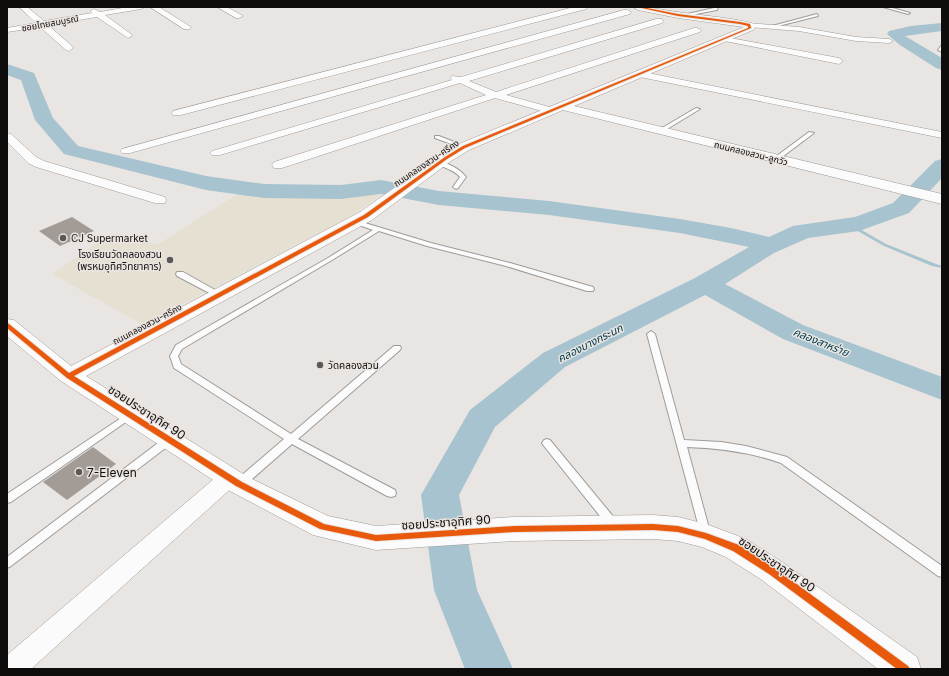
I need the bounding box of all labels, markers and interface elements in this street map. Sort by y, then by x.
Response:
street label: ซอยไทยสมบูรณ์ [21,13,80,34]
street label: ถนนคลองสวน-ศรีคง [391,137,461,189]
street label: ถนนคลองสวน-ลูกวัว [713,139,789,168]
place label: CJ Supermarket [71,232,148,244]
marker: CJ Supermarket [58,233,68,243]
place label: โรงเรียนวัดคลองสวน (พรหมอุทิศวิทยาคาร) [77,248,162,273]
marker: โรงเรียนวัดคลองสวน (พรหมอุทิศวิทยาคาร) [165,255,175,265]
street label: ถนนคลองสวน-ศรีคง [111,301,184,347]
water label: คลองบางกระนก [555,320,625,365]
water label: คลองสาหร่าย [791,324,852,360]
place label: วัดคลองสวน [328,359,379,371]
marker: วัดคลองสวน [315,360,325,370]
street label: ซอยประชาอุทิศ 90 [105,381,189,443]
place label: 7-Eleven [87,465,137,480]
marker: 7-Eleven [74,467,84,477]
street label: ซอยประชาอุทิศ 90 [401,511,491,533]
street label: ซอยประชาอุทิศ 90 [736,533,818,595]

